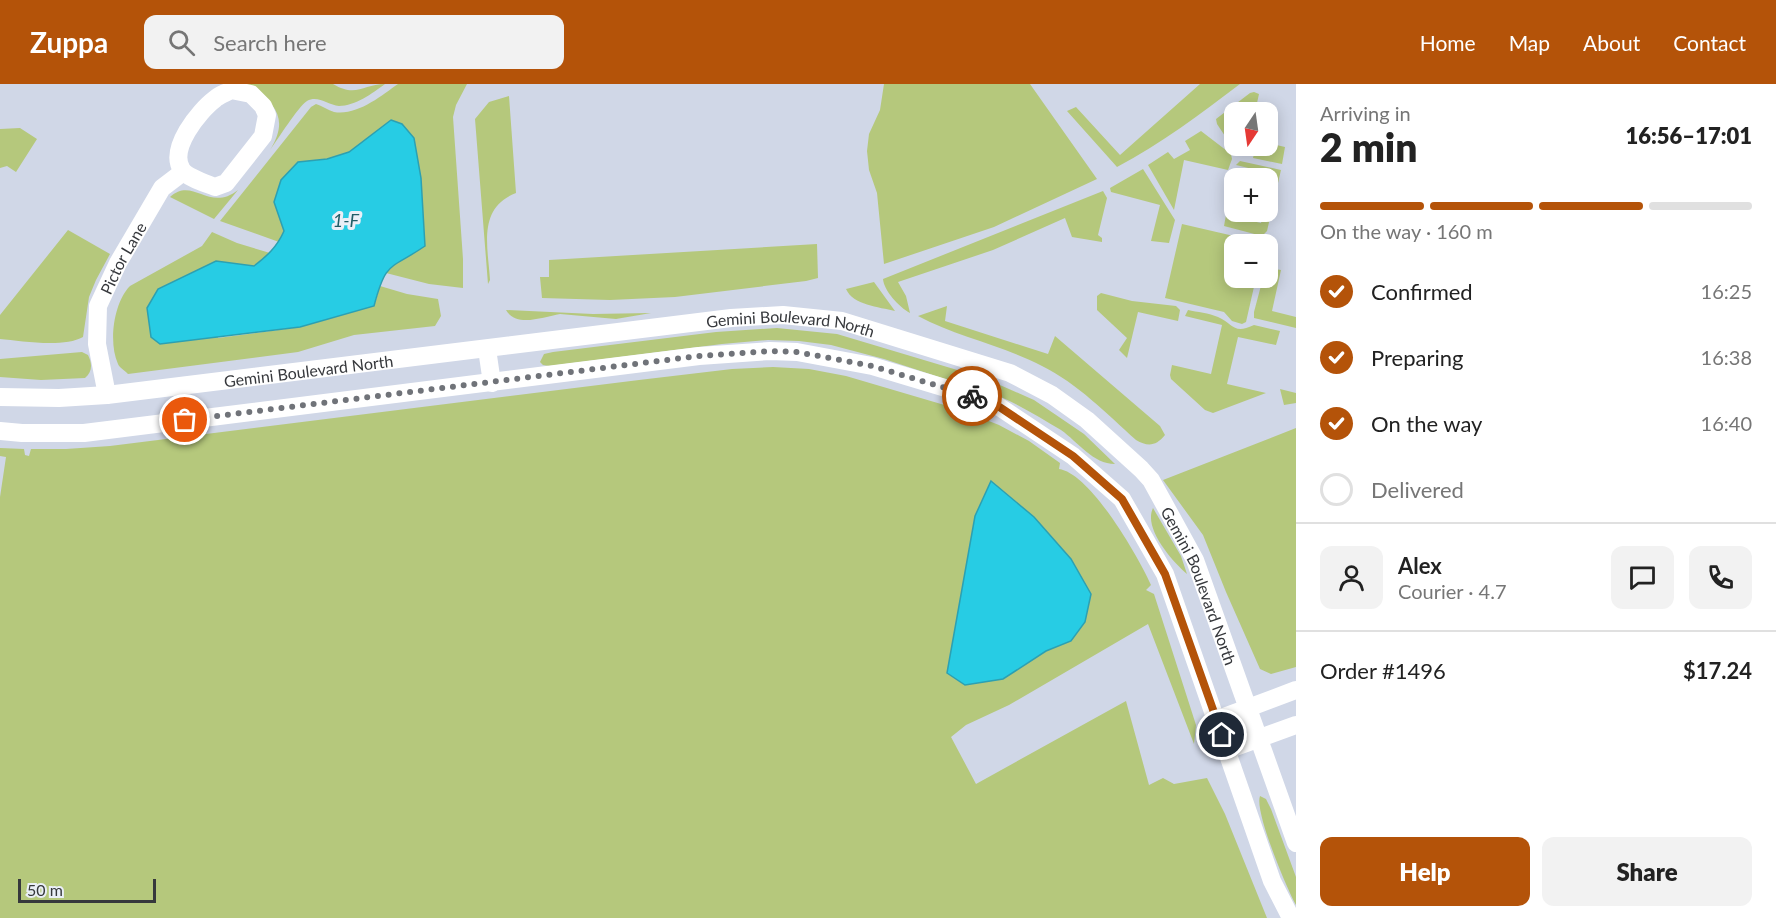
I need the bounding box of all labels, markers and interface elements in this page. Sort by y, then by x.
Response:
search box [144,15,564,69]
text: Zuppa [30,25,108,59]
icon: search [165,26,198,59]
text: Search here [213,29,327,56]
text: Home [1420,30,1476,55]
text: Map [1509,30,1550,55]
text: About [1583,30,1640,55]
text: Contact [1673,30,1746,55]
text: Arriving in [1320,101,1411,125]
north arrow [1224,102,1278,156]
map controls [1224,102,1278,288]
text: 16:56–17:01 [1626,122,1752,149]
text: 2 min [1320,124,1417,170]
button: + [1224,168,1278,222]
water label: 1-F [333,209,360,231]
street label: Pictor Lane [96,218,150,297]
text: On the way · 160 m [1320,219,1493,243]
button: − [1224,234,1278,288]
icon: check [1320,275,1353,308]
text: Confirmed [1371,278,1473,305]
text: 16:25 [1701,279,1752,303]
street label: Gemini Boulevard North [705,305,877,340]
icon: check [1320,341,1353,374]
text: Preparing [1371,344,1463,371]
text: 16:38 [1701,345,1752,369]
street label: Gemini Boulevard North [223,350,394,390]
courier [942,366,1002,426]
icon: bike [956,380,989,413]
pin [159,394,210,445]
icon: bag [168,403,201,436]
icon: check [1320,407,1353,440]
text: On the way [1371,410,1482,437]
text: 16:40 [1701,411,1752,435]
text: Delivered [1371,476,1464,503]
street label: Gemini Boulevard North [1158,503,1241,667]
button: person [1320,546,1383,609]
button: chat [1611,546,1674,609]
button: phone [1689,546,1752,609]
text: Alex [1398,552,1442,579]
text: Courier · 4.7 [1398,579,1507,603]
text: Order #1496 [1320,657,1446,684]
text: $17.24 [1683,657,1752,684]
pin [1196,709,1247,760]
icon: home [1205,718,1238,751]
button: Help [1320,837,1530,906]
button: Share [1542,837,1752,906]
scale bar [18,876,156,904]
text: 50 m [27,880,63,899]

